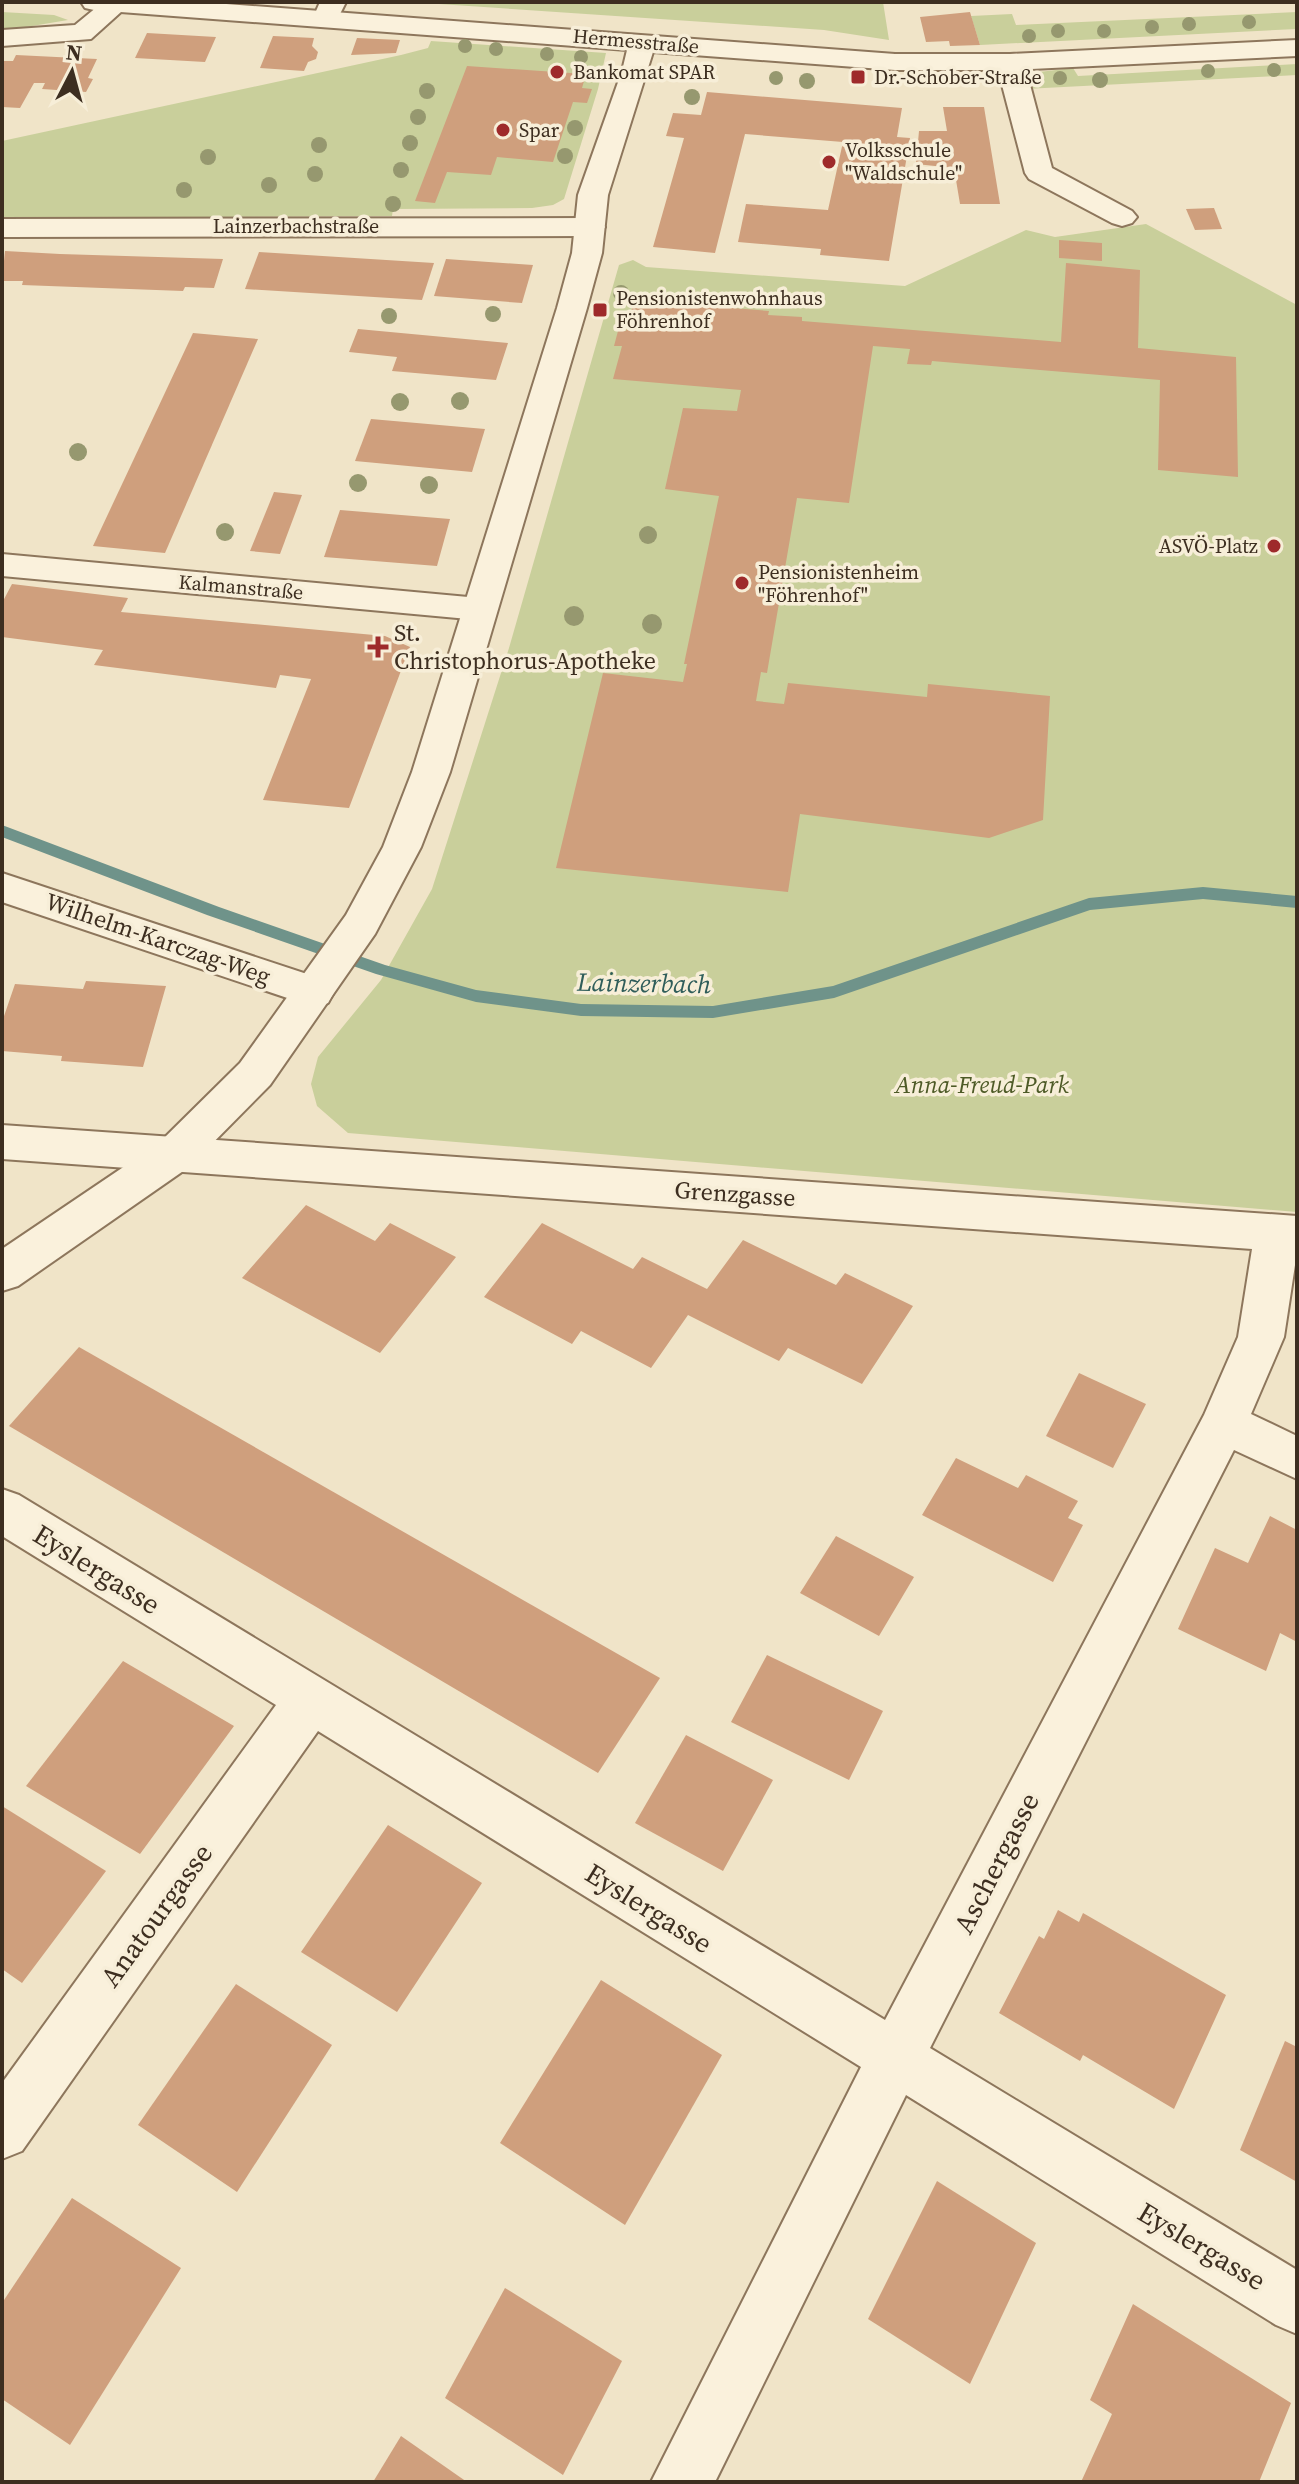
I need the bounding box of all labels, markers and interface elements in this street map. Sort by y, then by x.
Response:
street label: Hermesstraße [572,22,700,60]
north arrow [32,32,112,112]
text: N [65,36,84,68]
place label: Bankomat SPAR [573,58,715,86]
marker: Bankomat SPAR [548,63,566,81]
place label: Dr.-Schober-Straße [874,63,1042,91]
marker: Dr.-Schober-Straße [849,68,867,86]
place label: Spar [519,116,560,144]
marker: Spar [494,121,512,139]
place label: Volksschule "Waldschule" [845,136,962,187]
marker: Volksschule "Waldschule" [820,153,838,171]
street label: Lainzerbachstraße [213,212,379,240]
place label: Pensionistenwohnhaus Föhrenhof [616,284,823,335]
marker: Pensionistenwohnhaus Föhrenhof [591,301,609,319]
place label: ASVÖ-Platz [1159,532,1258,560]
marker: ASVÖ-Platz [1265,537,1283,555]
place label: Pensionistenheim "Föhrenhof" [758,558,919,609]
street label: Kalmanstraße [177,568,305,606]
marker: Pensionistenheim "Föhrenhof" [733,574,751,592]
place label: St. Christophorus-Apotheke [394,616,656,677]
marker: St. Christophorus-Apotheke [369,638,387,656]
street label: Wilhelm-Karczag-Weg [41,884,275,993]
water label: Lainzerbach [576,964,711,1002]
park label: Anna-Freud-Park [893,1068,1070,1101]
street label: Grenzgasse [673,1173,797,1214]
street label: Eyslergasse [26,1515,168,1623]
street label: Aschergasse [944,1786,1048,1940]
street label: Anatourgasse [91,1836,221,1994]
street label: Eyslergasse [578,1854,720,1962]
street label: Eyslergasse [1131,2193,1273,2299]

